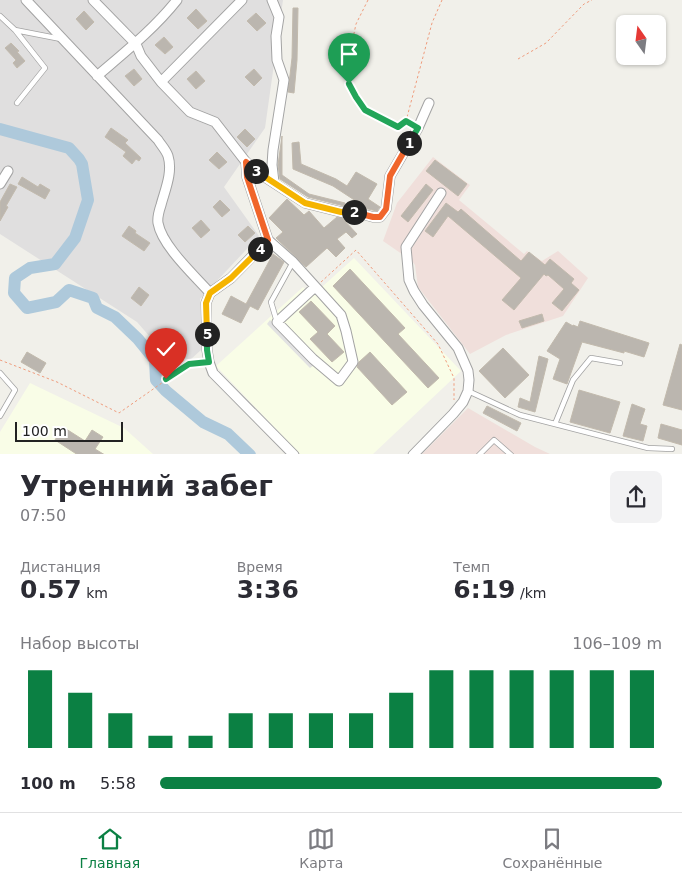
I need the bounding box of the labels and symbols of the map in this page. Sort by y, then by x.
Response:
north arrow [616,15,666,65]
pin [328,33,370,84]
pin: 1 [396,130,422,156]
pin: 3 [244,158,268,184]
pin: 2 [342,200,366,224]
pin: 4 [248,236,272,262]
pin: 5 [194,322,220,346]
pin [145,328,187,379]
scale bar [15,420,122,443]

